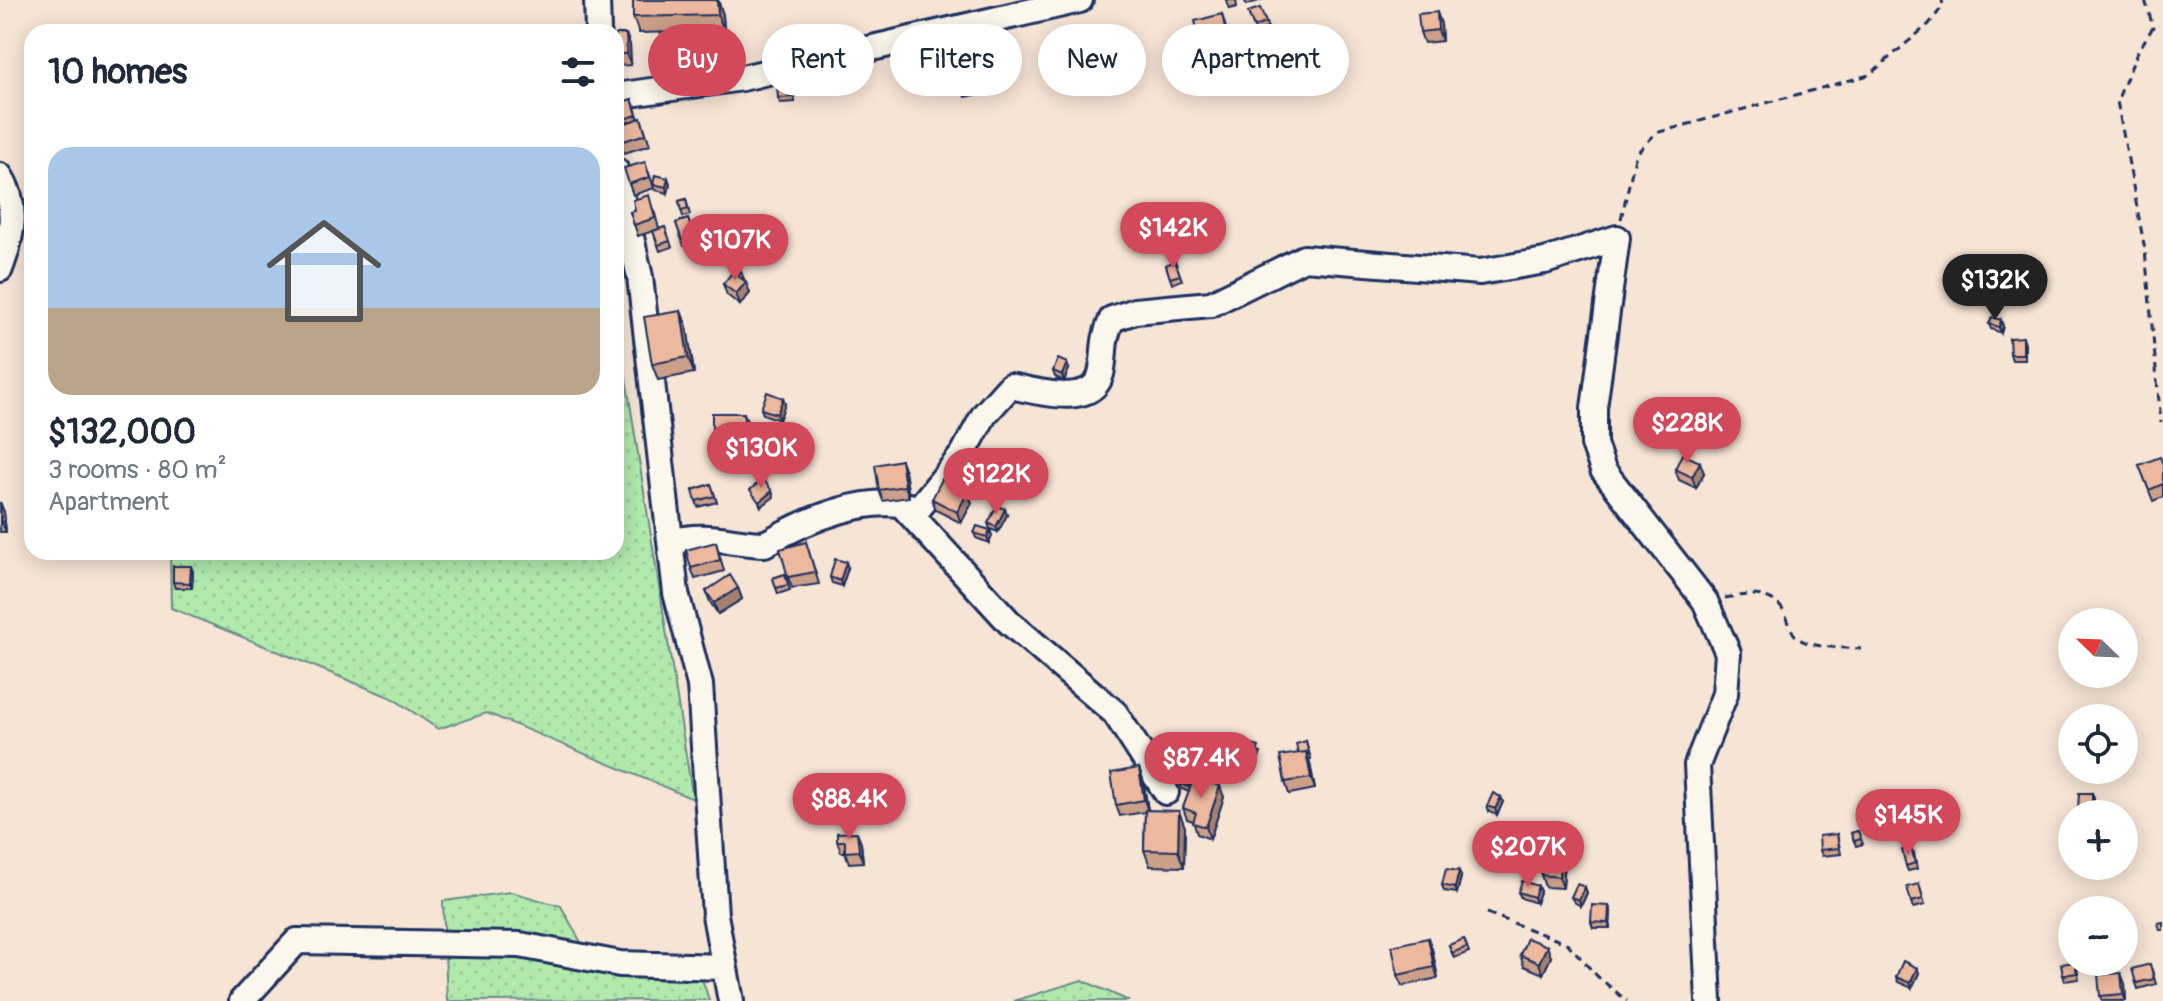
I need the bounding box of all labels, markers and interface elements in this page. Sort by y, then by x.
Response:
chip: Buy [648,24,746,96]
chip: Rent [762,24,874,96]
chip: Filters [890,24,1022,96]
chip: New [1038,24,1146,96]
chip: Apartment [1162,24,1349,96]
icon: filters [556,50,600,94]
text: 10 homes [48,51,187,94]
icon: home [252,199,396,343]
pin: $142K [1117,202,1229,270]
text: $142K [1138,212,1208,244]
pin: $107K [679,214,791,282]
text: $107K [699,224,771,256]
pin: $132K [1939,254,2051,322]
text: $132K [1961,264,2029,296]
pin: $228K [1631,397,1743,465]
text: $228K [1651,407,1723,439]
text: $132,000 [48,411,196,454]
pin: $130K [705,422,817,490]
text: $130K [725,432,797,464]
pin: $122K [940,448,1052,516]
text: 3 rooms · 80 m² [48,454,227,486]
text: $122K [961,458,1031,490]
text: Apartment [48,486,169,518]
north arrow [2058,608,2138,688]
map controls [2058,608,2138,976]
button: locate [2058,704,2138,784]
pin: $87.4K [1136,732,1266,800]
text: $87.4K [1162,742,1240,774]
pin: $88.4K [784,773,914,841]
text: $88.4K [811,783,887,815]
pin: $145K [1852,789,1964,857]
text: $145K [1873,799,1943,831]
button: + [2058,800,2138,880]
pin: $207K [1472,821,1584,889]
text: $207K [1490,831,1566,863]
button: − [2058,896,2138,976]

